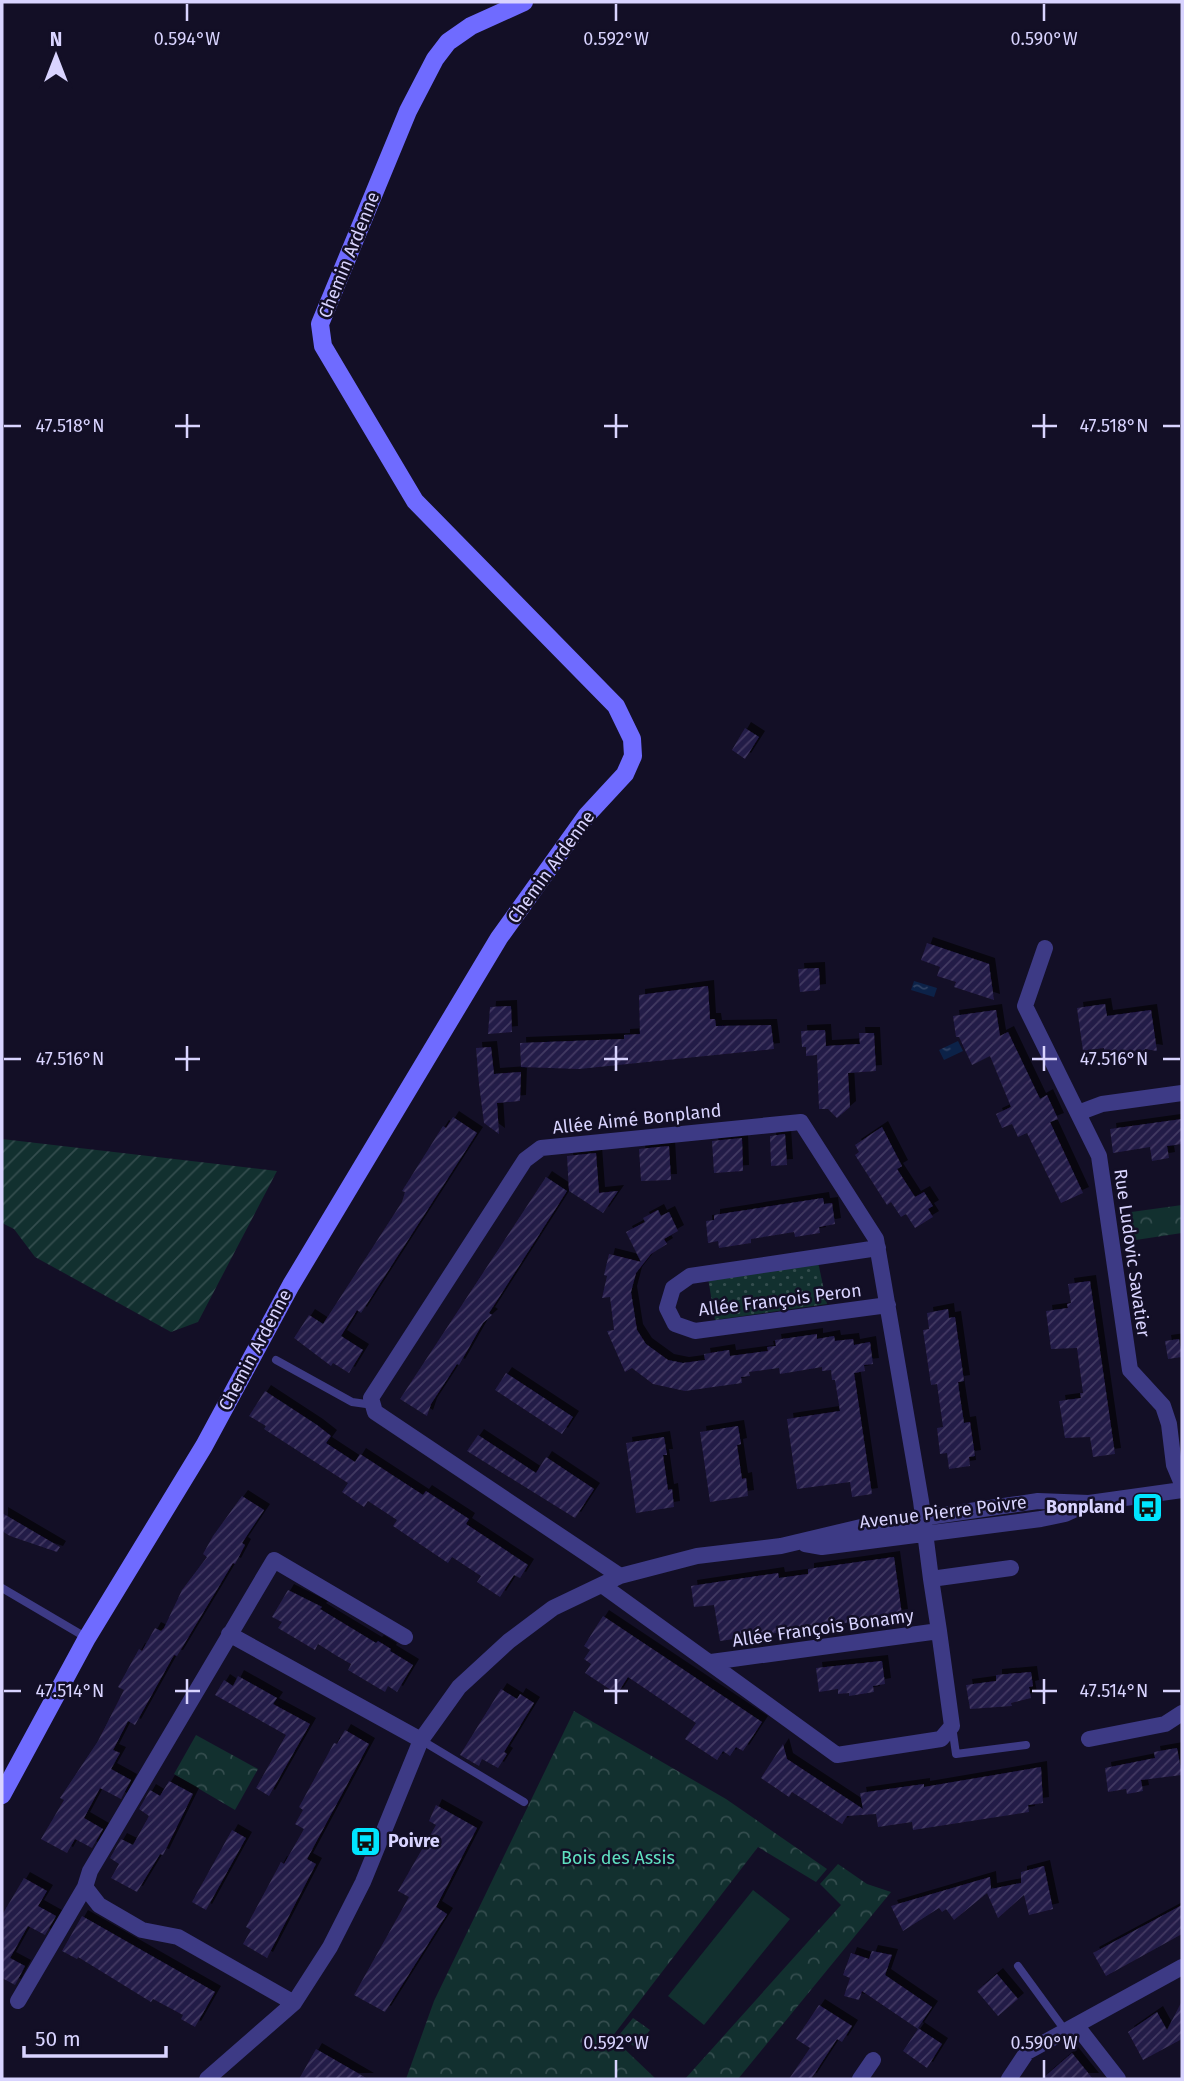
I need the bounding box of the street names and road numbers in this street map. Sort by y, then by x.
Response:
street label: Chemin Ardenne [314,189,384,321]
street label: Chemin Ardenne [503,806,599,928]
street label: Allée Aimé Bonpland [552,1099,722,1139]
street label: Rue Ludovic Savatier [1109,1167,1155,1339]
street label: Allée François Peron [697,1279,863,1321]
street label: Chemin Ardenne [214,1286,296,1414]
street label: Avenue Pierre Poivre [858,1491,1028,1533]
street label: Allée François Bonamy [731,1604,915,1652]

